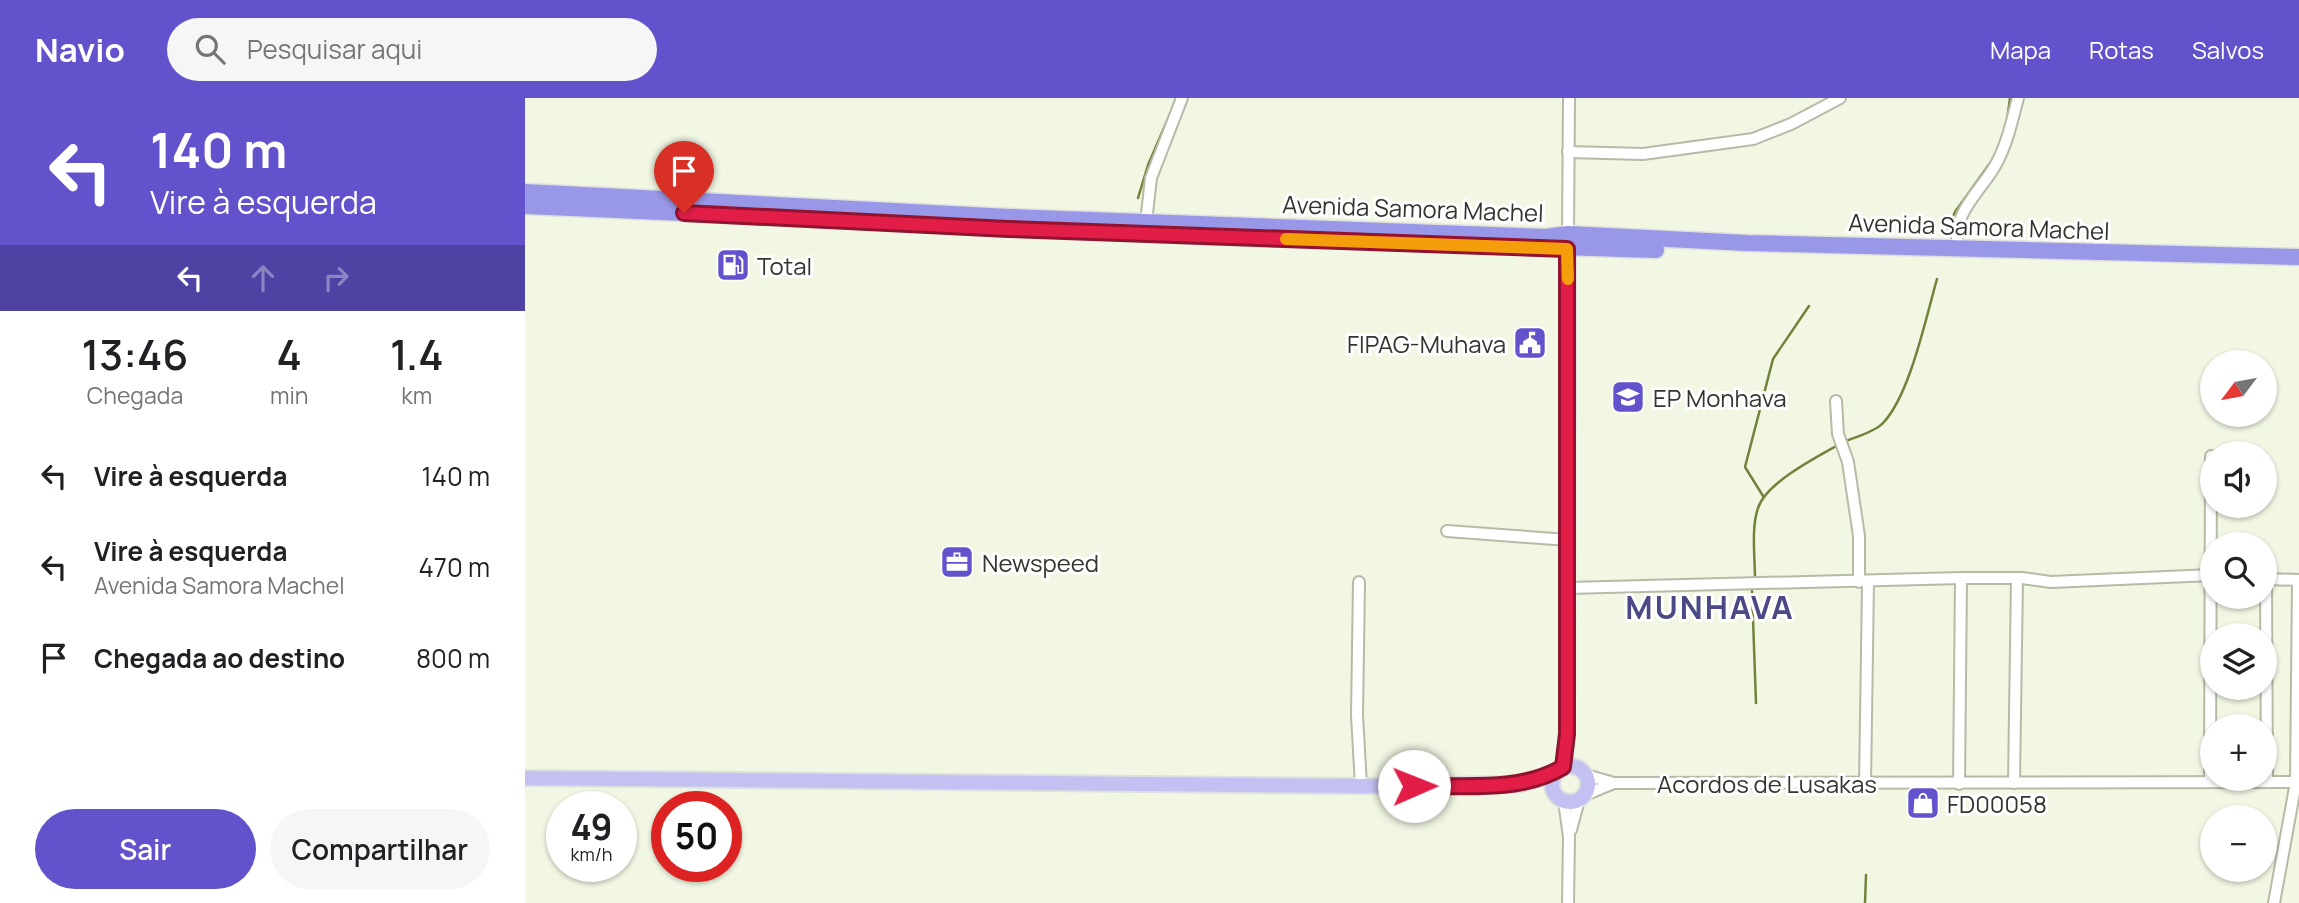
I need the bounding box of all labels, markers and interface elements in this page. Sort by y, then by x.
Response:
search box [167,18,657,81]
text: Navio [35,27,125,72]
icon: search [191,30,229,68]
text: Pesquisar aqui [247,31,422,67]
text: Mapa [1990,33,2051,66]
text: Rotas [2089,33,2154,66]
text: Salvos [2192,33,2264,66]
text: 140 m [150,116,287,183]
icon: left [35,126,126,217]
pin [654,141,714,213]
icon: arrive [665,152,703,190]
text: Vire à esquerda [150,180,377,224]
street label: Avenida Samora Machel [1282,187,1544,229]
street label: Avenida Samora Machel [1848,205,2110,247]
fuel station icon: Total [714,246,752,284]
place label: Total [757,249,812,282]
icon: left [171,259,209,297]
icon: ahead [244,259,282,297]
icon: right [317,259,355,297]
public building icon: FIPAG-Muhava [1511,324,1549,362]
text: 13:46 [82,325,188,383]
text: 4 [277,325,302,383]
text: 1.4 [390,325,443,383]
place label: FIPAG-Muhava [1347,327,1506,360]
north arrow [2200,350,2277,427]
map controls [2200,350,2277,882]
school or university icon: EP Monhava [1609,378,1647,416]
text: Chegada [87,379,183,411]
text: min [270,379,309,411]
text: km [401,379,432,411]
place label: EP Monhava [1653,381,1787,414]
button: sound [2200,441,2277,518]
icon: left [35,457,73,495]
text: Vire à esquerda [94,458,287,494]
text: 140 m [421,458,490,494]
button: search [2200,532,2277,609]
text: Vire à esquerda [94,533,287,569]
office icon: Newspeed [938,543,976,581]
place label: Newspeed [982,546,1099,579]
icon: left [35,548,73,586]
text: 470 m [419,549,490,585]
text: Avenida Samora Machel [94,569,345,601]
district label: MUNHAVA [1625,585,1795,629]
button: layers [2200,623,2277,700]
icon: arrive [35,639,73,677]
text: Chegada ao destino [94,640,345,676]
text: 800 m [416,640,490,676]
button: + [2200,714,2277,791]
position arrow [1377,749,1451,823]
street label: Acordos de Lusakas [1657,767,1877,800]
shop icon: FD00058 [1904,784,1942,822]
place label: FD00058 [1947,787,2047,820]
speed limit sign: 50 [651,791,742,882]
text: 49 [570,803,613,851]
button: − [2200,805,2277,882]
button: Sair [35,809,256,889]
button: Compartilhar [270,809,490,889]
text: km/h [571,842,612,866]

